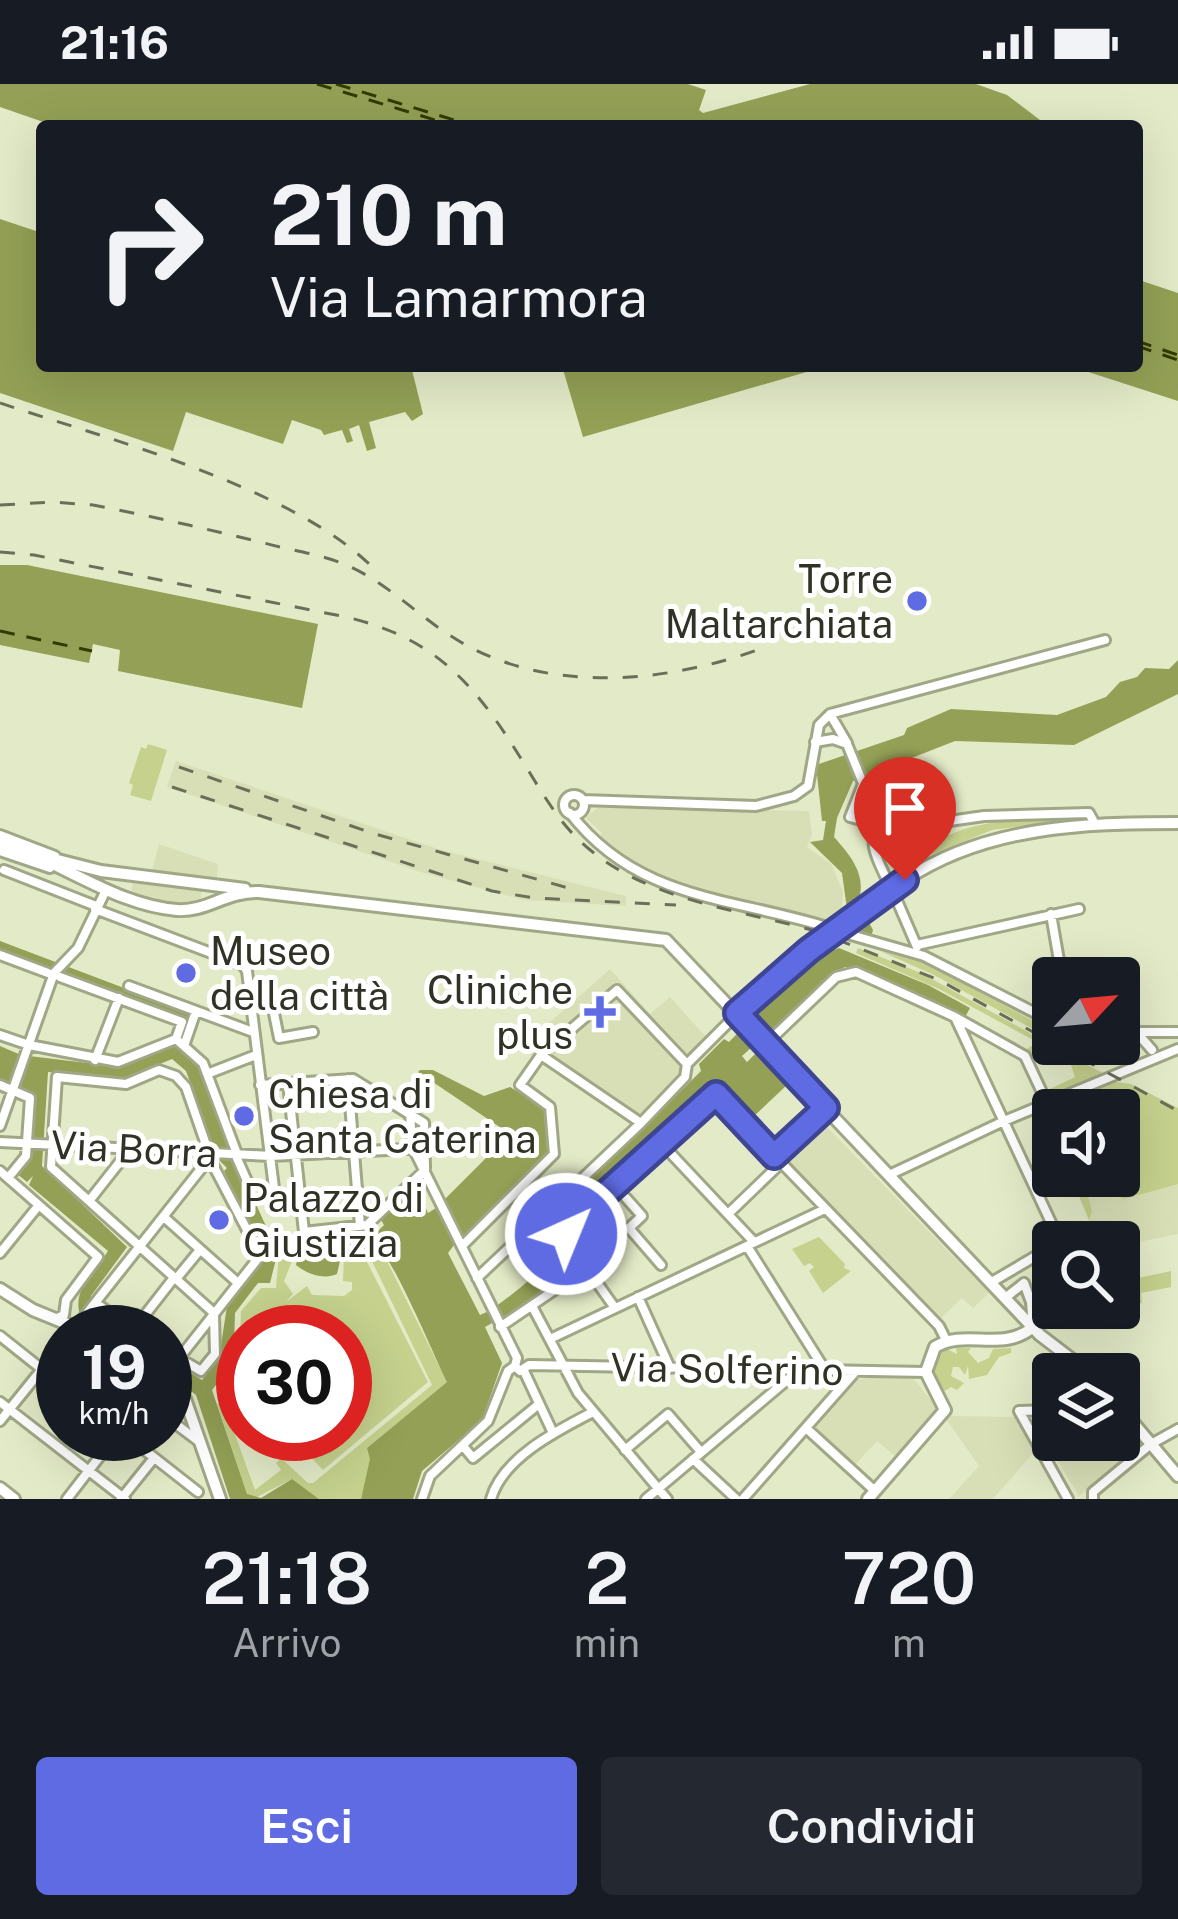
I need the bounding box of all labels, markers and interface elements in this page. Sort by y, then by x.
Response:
text: 21:16 [60,16,169,69]
text: 210 m [270,165,508,264]
icon: right [72,168,228,324]
text: Via Lamarmora [270,266,648,329]
place label: Torre Maltarchiata [665,556,893,647]
marker: Torre Maltarchiata [904,588,930,614]
pin [854,757,956,880]
icon: arrive [872,775,938,841]
place label: Museo della città [210,928,389,1019]
north arrow [1032,957,1140,1065]
map controls [1032,957,1140,1461]
marker: Museo della città [173,960,199,986]
place label: Cliniche plus [427,967,573,1058]
marker: Cliniche plus [584,996,616,1028]
place label: Chiesa di Santa Caterina [268,1071,537,1162]
button: sound [1032,1089,1140,1197]
marker: Chiesa di Santa Caterina [231,1103,257,1129]
street label: Via Borra [50,1122,218,1176]
position arrow [503,1171,629,1297]
place label: Palazzo di Giustizia [243,1175,424,1266]
marker: Palazzo di Giustizia [206,1207,232,1233]
button: search [1032,1221,1140,1329]
speed limit sign: 30 [216,1305,372,1461]
text: 19 [81,1332,147,1403]
street label: Via Solferino [610,1344,844,1394]
button: layers [1032,1353,1140,1461]
text: km/h [79,1395,149,1431]
text: 21:18 [202,1536,372,1620]
text: 2 [585,1536,629,1620]
text: 720 [842,1536,976,1620]
text: Arrivo [232,1620,342,1666]
text: min [574,1620,640,1666]
text: m [892,1620,926,1666]
button: Esci [36,1757,577,1895]
button: Condividi [601,1757,1142,1895]

